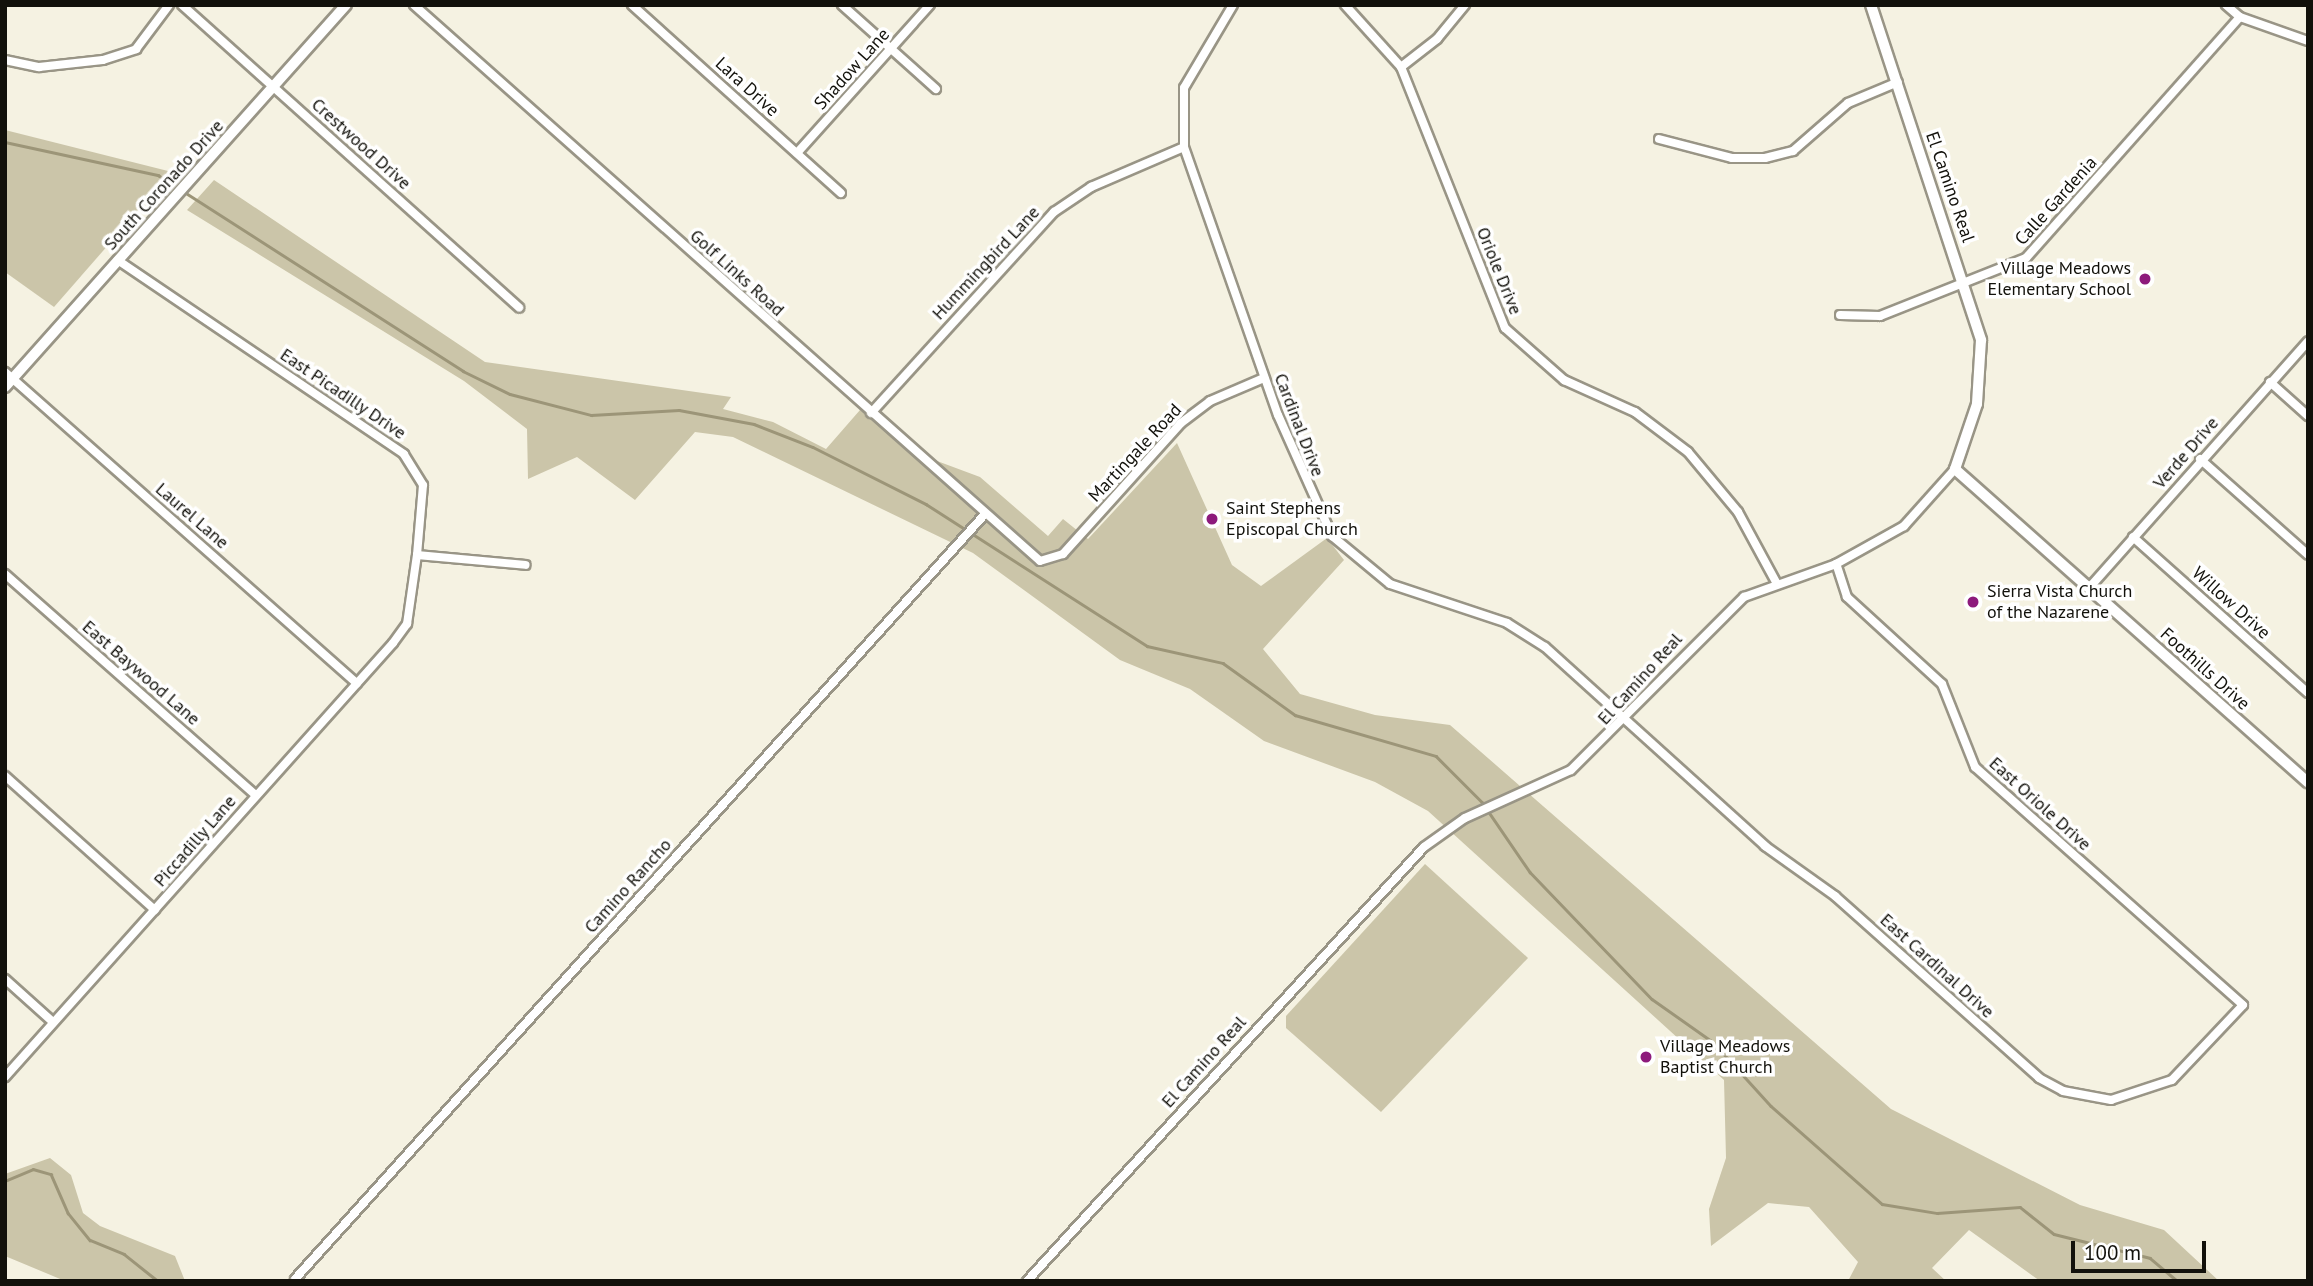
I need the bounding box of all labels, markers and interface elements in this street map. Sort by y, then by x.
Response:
street label: Shadow Lane [810,24,894,114]
street label: Lara Drive [711,53,783,121]
street label: Crestwood Drive [307,94,415,194]
street label: South Coronado Drive [100,115,228,255]
street label: El Camino Real [1921,129,1979,245]
street label: Calle Gardenia [2011,152,2101,250]
street label: Hummingbird Lane [928,202,1044,324]
street label: Oriole Drive [1472,224,1526,318]
street label: Golf Links Road [685,225,789,321]
place label: Village Meadows Elementary School [1987,258,2131,300]
marker: Village Meadows Elementary School [2137,271,2153,287]
street label: East Picadilly Drive [276,344,410,444]
street label: Cardinal Drive [1269,370,1329,480]
street label: Martingale Road [1084,399,1186,507]
street label: Verde Drive [2149,413,2223,493]
street label: Laurel Lane [151,478,233,554]
place label: Saint Stephens Episcopal Church [1226,498,1358,540]
marker: Saint Stephens Episcopal Church [1204,511,1220,527]
street label: Willow Drive [2187,562,2275,644]
place label: Sierra Vista Church of the Nazarene [1987,581,2133,624]
marker: Sierra Vista Church of the Nazarene [1965,594,1981,610]
street label: East Baywood Lane [78,616,204,730]
street label: Foothills Drive [2156,623,2254,715]
street label: El Camino Real [1593,629,1687,729]
street label: East Oriole Drive [1985,753,2095,855]
street label: Piccadilly Lane [149,791,241,891]
street label: Camino Rancho [580,834,676,938]
street label: East Cardinal Drive [1876,909,1998,1023]
street label: El Camino Real [1157,1012,1251,1112]
place label: Village Meadows Baptist Church [1660,1036,1790,1078]
marker: Village Meadows Baptist Church [1638,1049,1654,1065]
scale bar [2075,1226,2210,1270]
text: 100 m [2084,1239,2141,1266]

